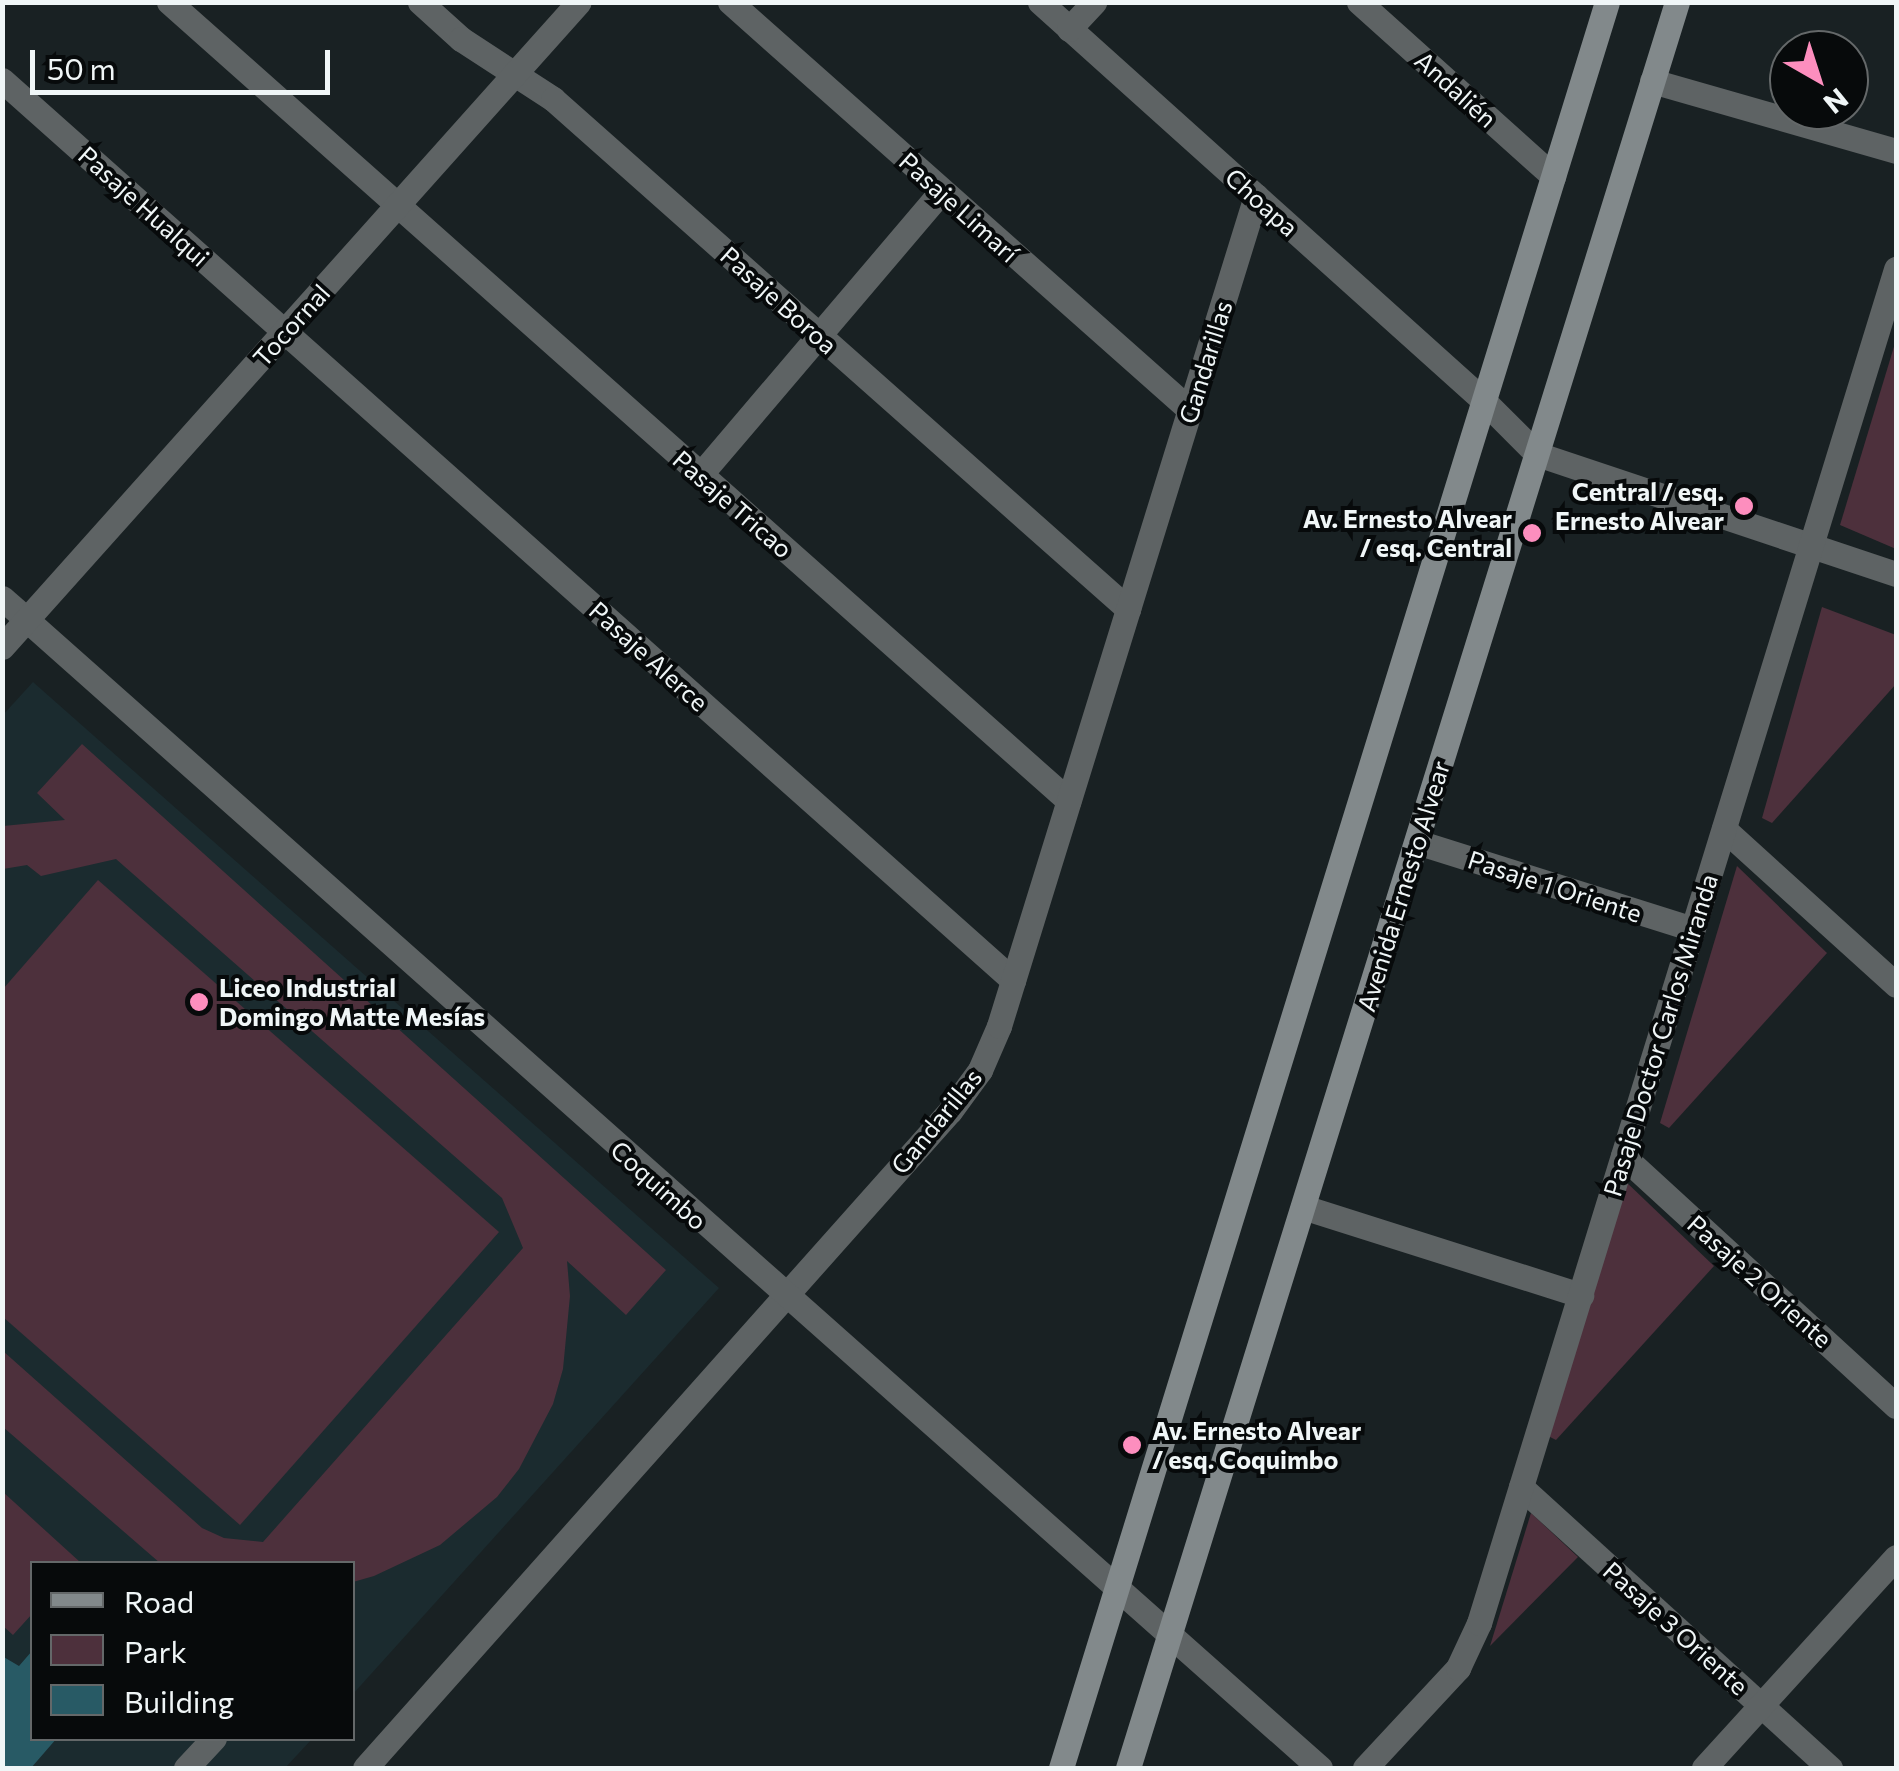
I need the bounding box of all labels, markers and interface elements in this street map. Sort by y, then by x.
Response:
scale bar [35,30,335,92]
north arrow [1769,30,1869,130]
street label: Andalién [1409,45,1503,133]
text: 50 m [47,49,116,86]
text: N [1818,82,1855,122]
street label: Pasaje Hualqui [73,140,215,272]
street label: Pasaje Limarí [893,146,1025,268]
street label: Choapa [1220,162,1304,242]
street label: Pasaje Boroa [715,240,843,360]
street label: Tocornal [246,278,336,372]
street label: Gandarillas [1172,297,1238,427]
street label: Pasaje Tricao [667,444,799,564]
place label: Central / esq. Ernesto Alvear [1555,477,1724,536]
marker: Central / esq. Ernesto Alvear [1733,495,1755,517]
place label: Av. Ernesto Alvear / esq. Central [1303,504,1512,563]
marker: Av. Ernesto Alvear / esq. Central [1521,522,1543,544]
street label: Pasaje Alerce [583,595,715,717]
street label: Avenida Ernesto Alvear [1351,757,1455,1015]
street label: Pasaje 1 Oriente [1464,844,1646,928]
street label: Pasaje Doctor Carlos Miranda [1597,870,1723,1200]
place label: Liceo Industrial Domingo Matte Mesías [219,973,485,1032]
marker: Liceo Industrial Domingo Matte Mesías [188,991,210,1013]
street label: Gandarillas [884,1062,988,1180]
street label: Coquimbo [605,1134,713,1236]
street label: Pasaje 2 Oriente [1682,1208,1838,1354]
place label: Av. Ernesto Alvear / esq. Coquimbo [1152,1416,1361,1475]
marker: Av. Ernesto Alvear / esq. Coquimbo [1121,1434,1143,1456]
street label: Pasaje 3 Oriente [1598,1555,1754,1701]
legend [30,1561,355,1741]
text: Road [124,1582,194,1619]
text: Park [124,1632,187,1669]
text: Building [124,1682,234,1719]

